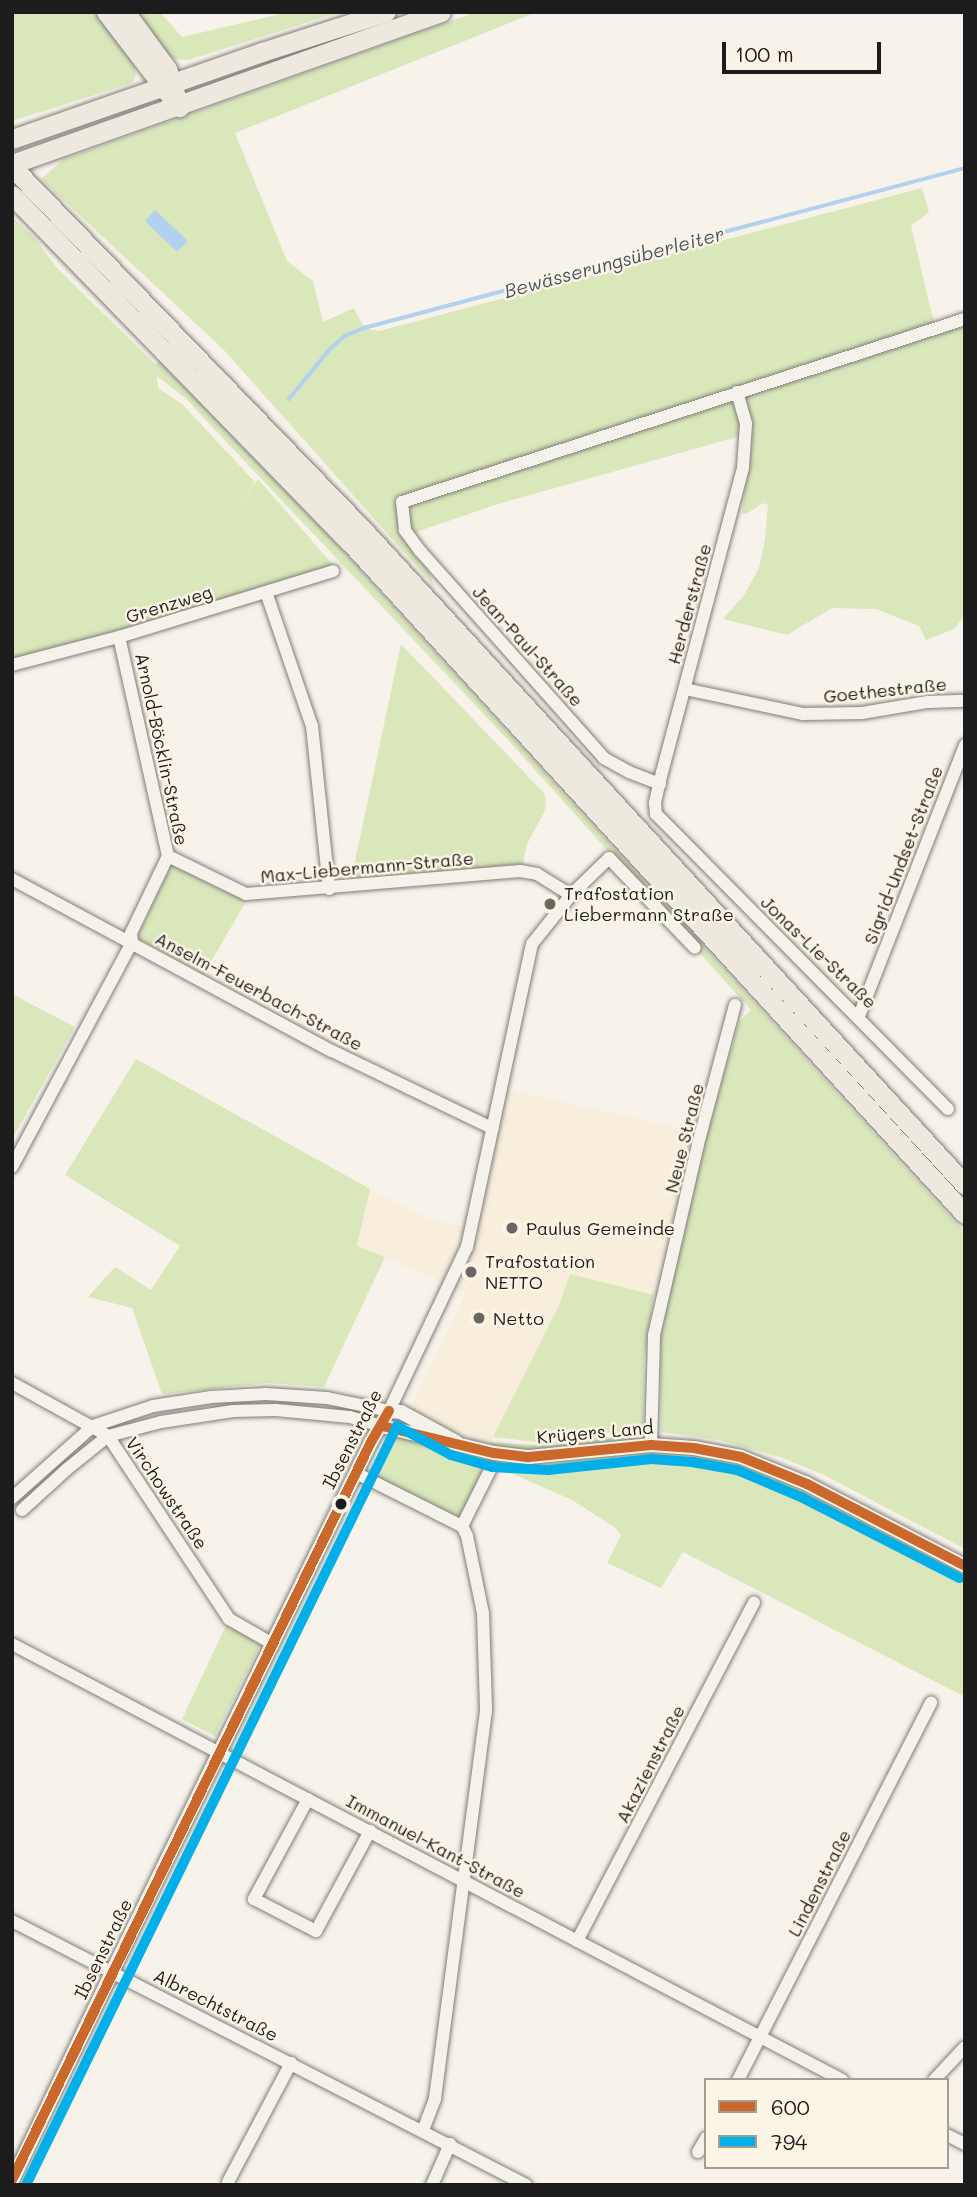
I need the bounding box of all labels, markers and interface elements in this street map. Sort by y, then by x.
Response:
scale bar [725,28,884,72]
text: 100 m [735,40,794,67]
water label: Bewässerungsüberleiter [501,222,727,302]
street label: Herderstraße [663,541,715,667]
street label: Grenzweg [123,581,215,627]
street label: Jean-Paul-Straße [468,581,588,711]
street label: Arnold-Böcklin-Straße [131,651,193,847]
street label: Goethestraße [822,673,948,707]
street label: Sigrid-Undset-Straße [859,763,947,947]
street label: Max-Liebermann-Straße [259,847,475,887]
place label: Trafostation Liebermann Straße [564,883,734,926]
street label: Jonas-Lie-Straße [757,891,881,1013]
marker: Trafostation Liebermann Straße [542,896,558,912]
street label: Anselm-Feuerbach-Straße [152,927,366,1055]
street label: Neue Straße [660,1081,708,1195]
place label: Paulus Gemeinde [526,1217,675,1239]
marker: Paulus Gemeinde [504,1220,520,1236]
place label: Trafostation NETTO [485,1251,595,1294]
marker: Trafostation NETTO [463,1264,479,1280]
place label: Netto [493,1307,544,1329]
marker: Netto [471,1310,487,1326]
street label: Ibsenstraße [318,1386,386,1492]
street label: Krügers Land [536,1416,654,1448]
street label: Virchowstraße [121,1433,213,1553]
unlabelled marker [334,1497,348,1511]
street label: Akazienstraße [611,1701,689,1827]
street label: Immanuel-Kant-Straße [343,1790,529,1902]
street label: Lindenstraße [783,1826,855,1940]
street label: Ibsenstraße [69,1895,137,2003]
street label: Albrechtstraße [150,1964,282,2046]
legend [704,2078,949,2169]
text: 600 [771,2093,810,2120]
text: 794 [771,2128,807,2155]

